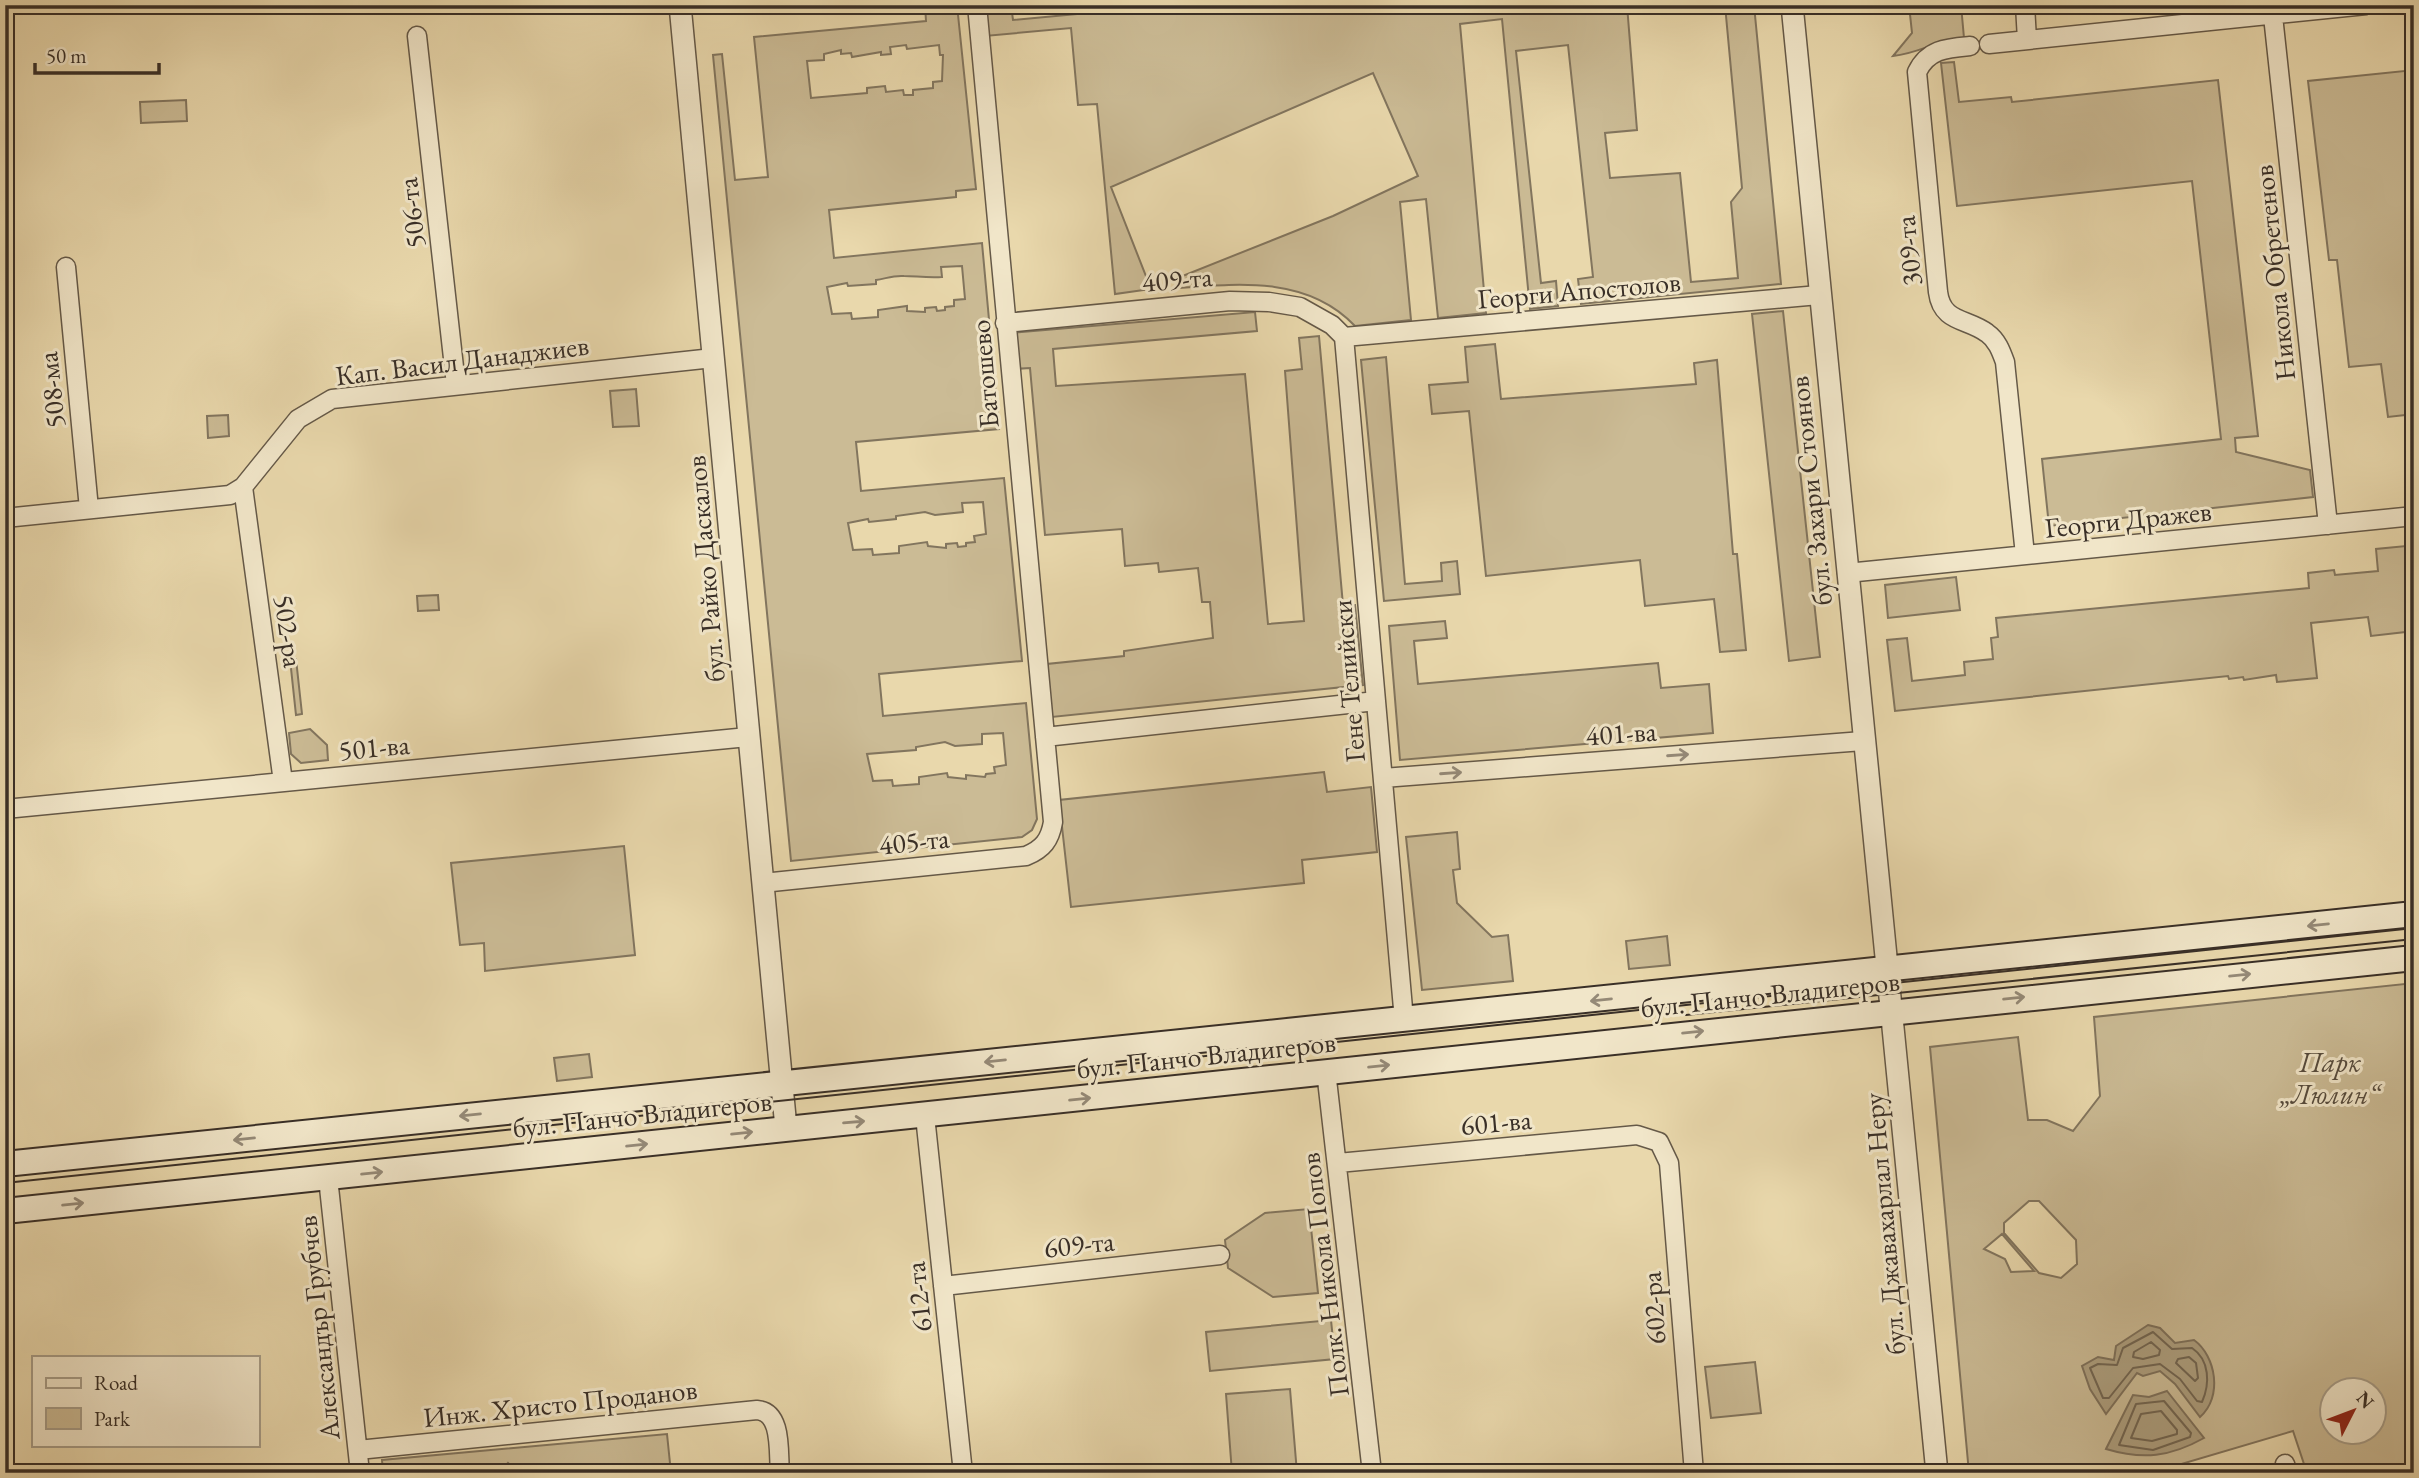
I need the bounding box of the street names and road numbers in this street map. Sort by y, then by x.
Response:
street label: Никола Обретенов [2245,163,2303,383]
street label: 506-та [389,175,433,250]
street label: 309-та [1886,213,1930,288]
street label: 409-та [1140,258,1215,300]
street label: Георги Апостолов [1476,263,1682,317]
street label: Батошево [961,318,1007,430]
street label: Кап. Васил Данаджиев [333,327,591,393]
street label: 508-ма [29,349,73,430]
street label: бул. Захари Стоянов [1780,374,1840,607]
street label: бул. Райко Даскалов [677,454,733,684]
street label: Георги Дражев [2043,492,2213,546]
street label: 502-ра [266,592,312,671]
street label: Гене Телийски [1323,598,1373,764]
street label: 401-ва [1584,713,1659,753]
street label: 501-ва [337,726,412,768]
street label: 405-та [877,819,952,863]
street label: бул. Панчо Владигеров [1639,962,1901,1026]
street label: бул. Панчо Владигеров [1075,1023,1337,1087]
street label: бул. Панчо Владигеров [511,1082,773,1146]
street label: бул. Джавахарлал Неру [1855,1091,1913,1356]
street label: 601-ва [1459,1101,1534,1143]
street label: Полк. Никола Попов [1291,1151,1357,1399]
street label: Александър Грубчев [288,1214,348,1443]
street label: 609-та [1042,1222,1117,1266]
street label: 612-та [896,1259,940,1334]
street label: 602-ра [1632,1269,1674,1346]
street label: Инж. Христо Проданов [421,1371,699,1435]

